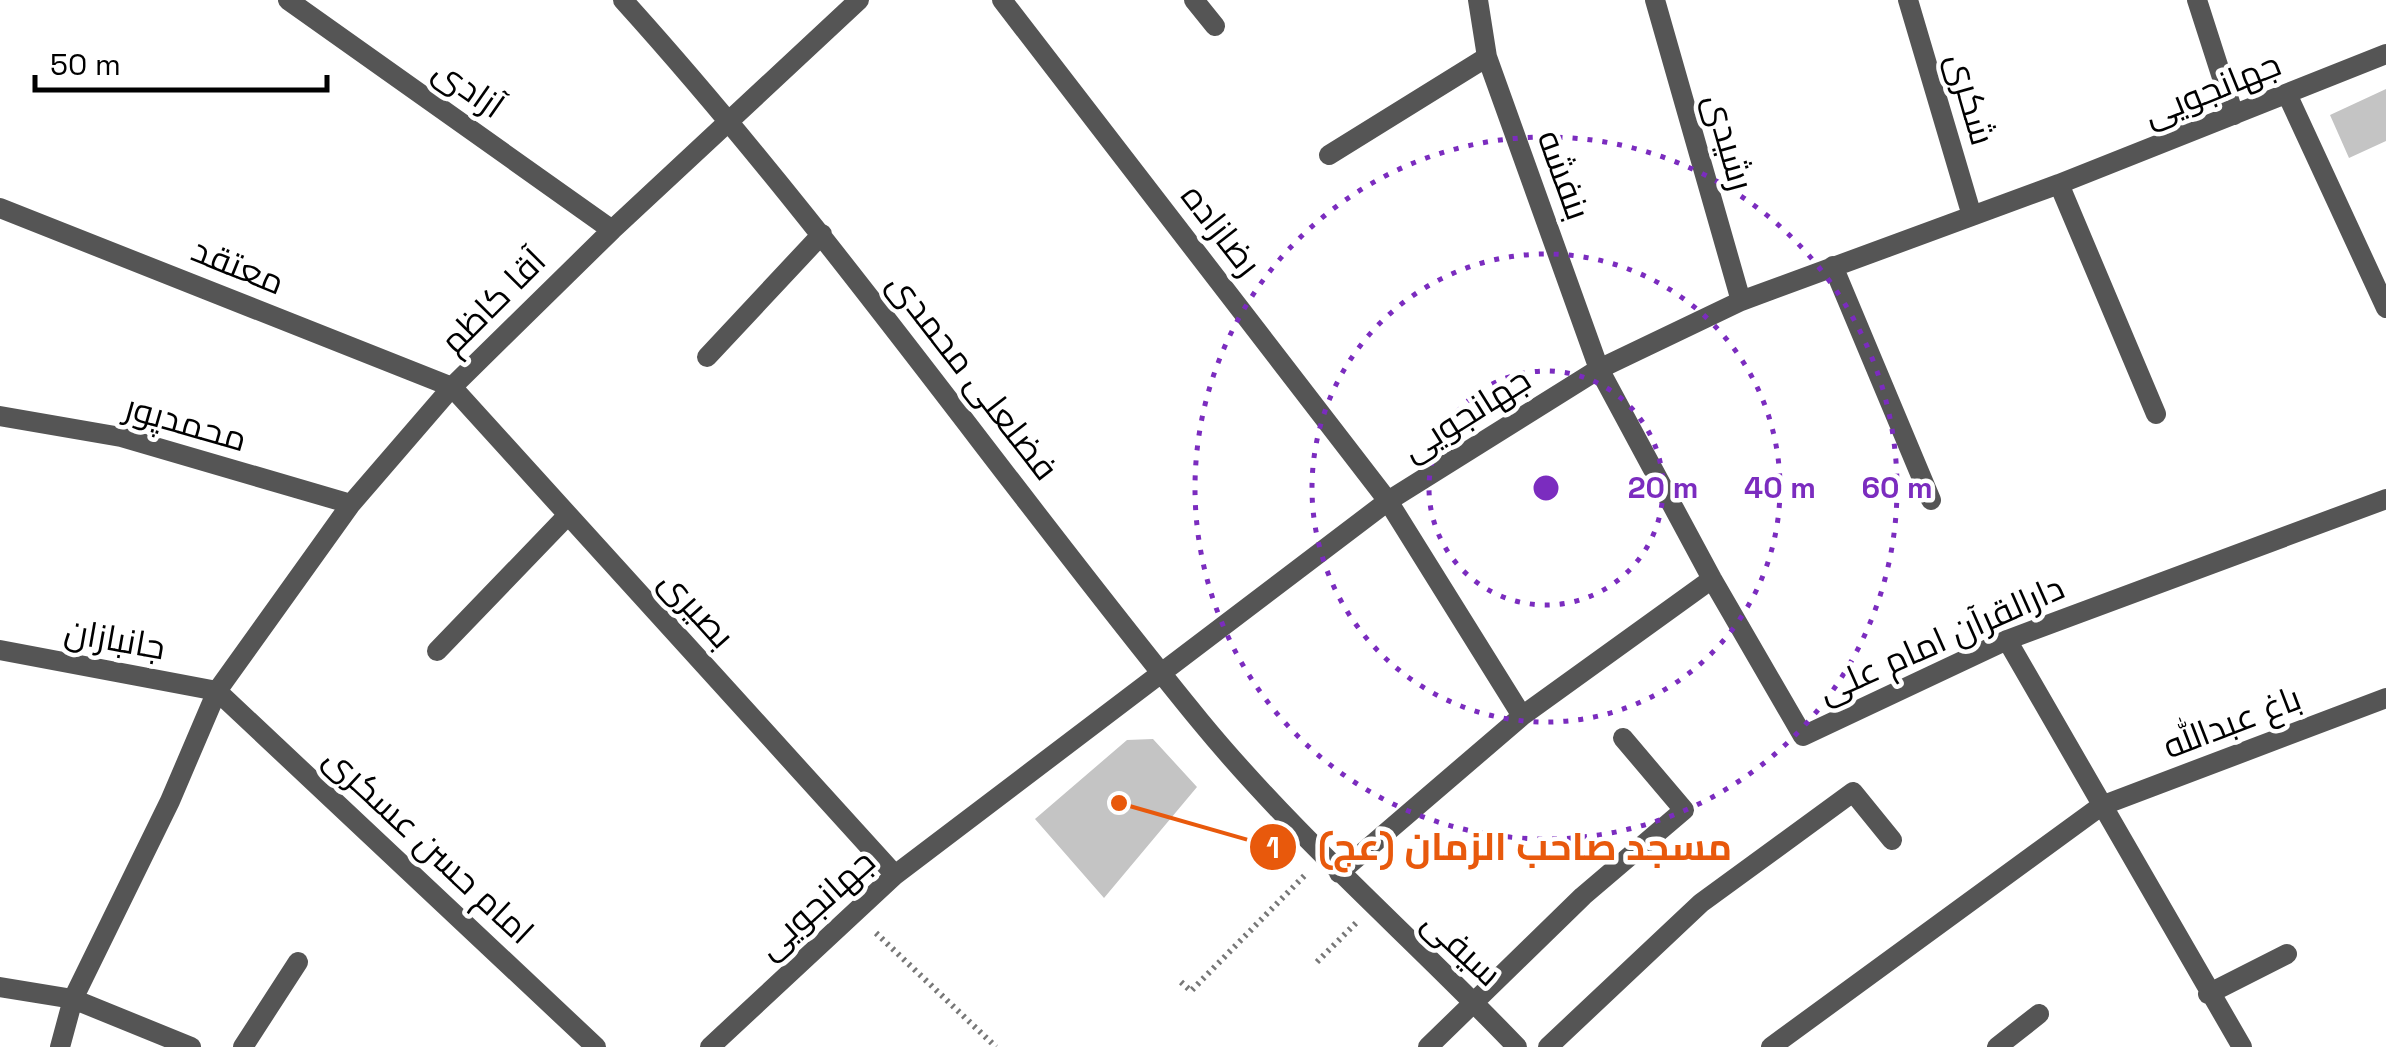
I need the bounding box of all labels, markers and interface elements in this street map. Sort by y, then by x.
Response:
scale bar [35,30,328,92]
street label: جهانجویی [2137,42,2287,136]
text: 50 m [50,45,121,84]
street label: آزادی [425,48,513,128]
street label: شکری [1937,48,2005,150]
street label: رشیدی [1694,89,1764,195]
street label: بنفشه [1528,124,1600,226]
street label: رضازاده [1172,175,1270,285]
street label: معتقد [185,228,291,304]
street label: آقا کاظم [431,239,556,364]
street label: فضلعلی محمدی [878,263,1068,489]
street label: جهانجویی [1393,357,1539,471]
street label: محمدپور [118,384,252,462]
text: 20 m [1628,468,1698,507]
text: 40 m [1744,468,1816,507]
text: 60 m [1861,468,1933,507]
centre of rings [1528,470,1564,506]
street label: بصیری [650,560,744,658]
street label: دارالقرآن امام علی [1811,565,2072,715]
street label: جانبازان [61,609,169,669]
street label: باغ عبدالله [2157,675,2307,769]
street label: امام حسن عسکری [313,736,543,955]
callout: مسجد صاحب الزمان (عج) [1248,813,1752,881]
text: مسجد صاحب الزمان (عج) [1318,823,1732,873]
text: 1 [1266,828,1280,867]
street label: جهانجویی [748,840,884,968]
street label: سیفی [1413,900,1511,996]

